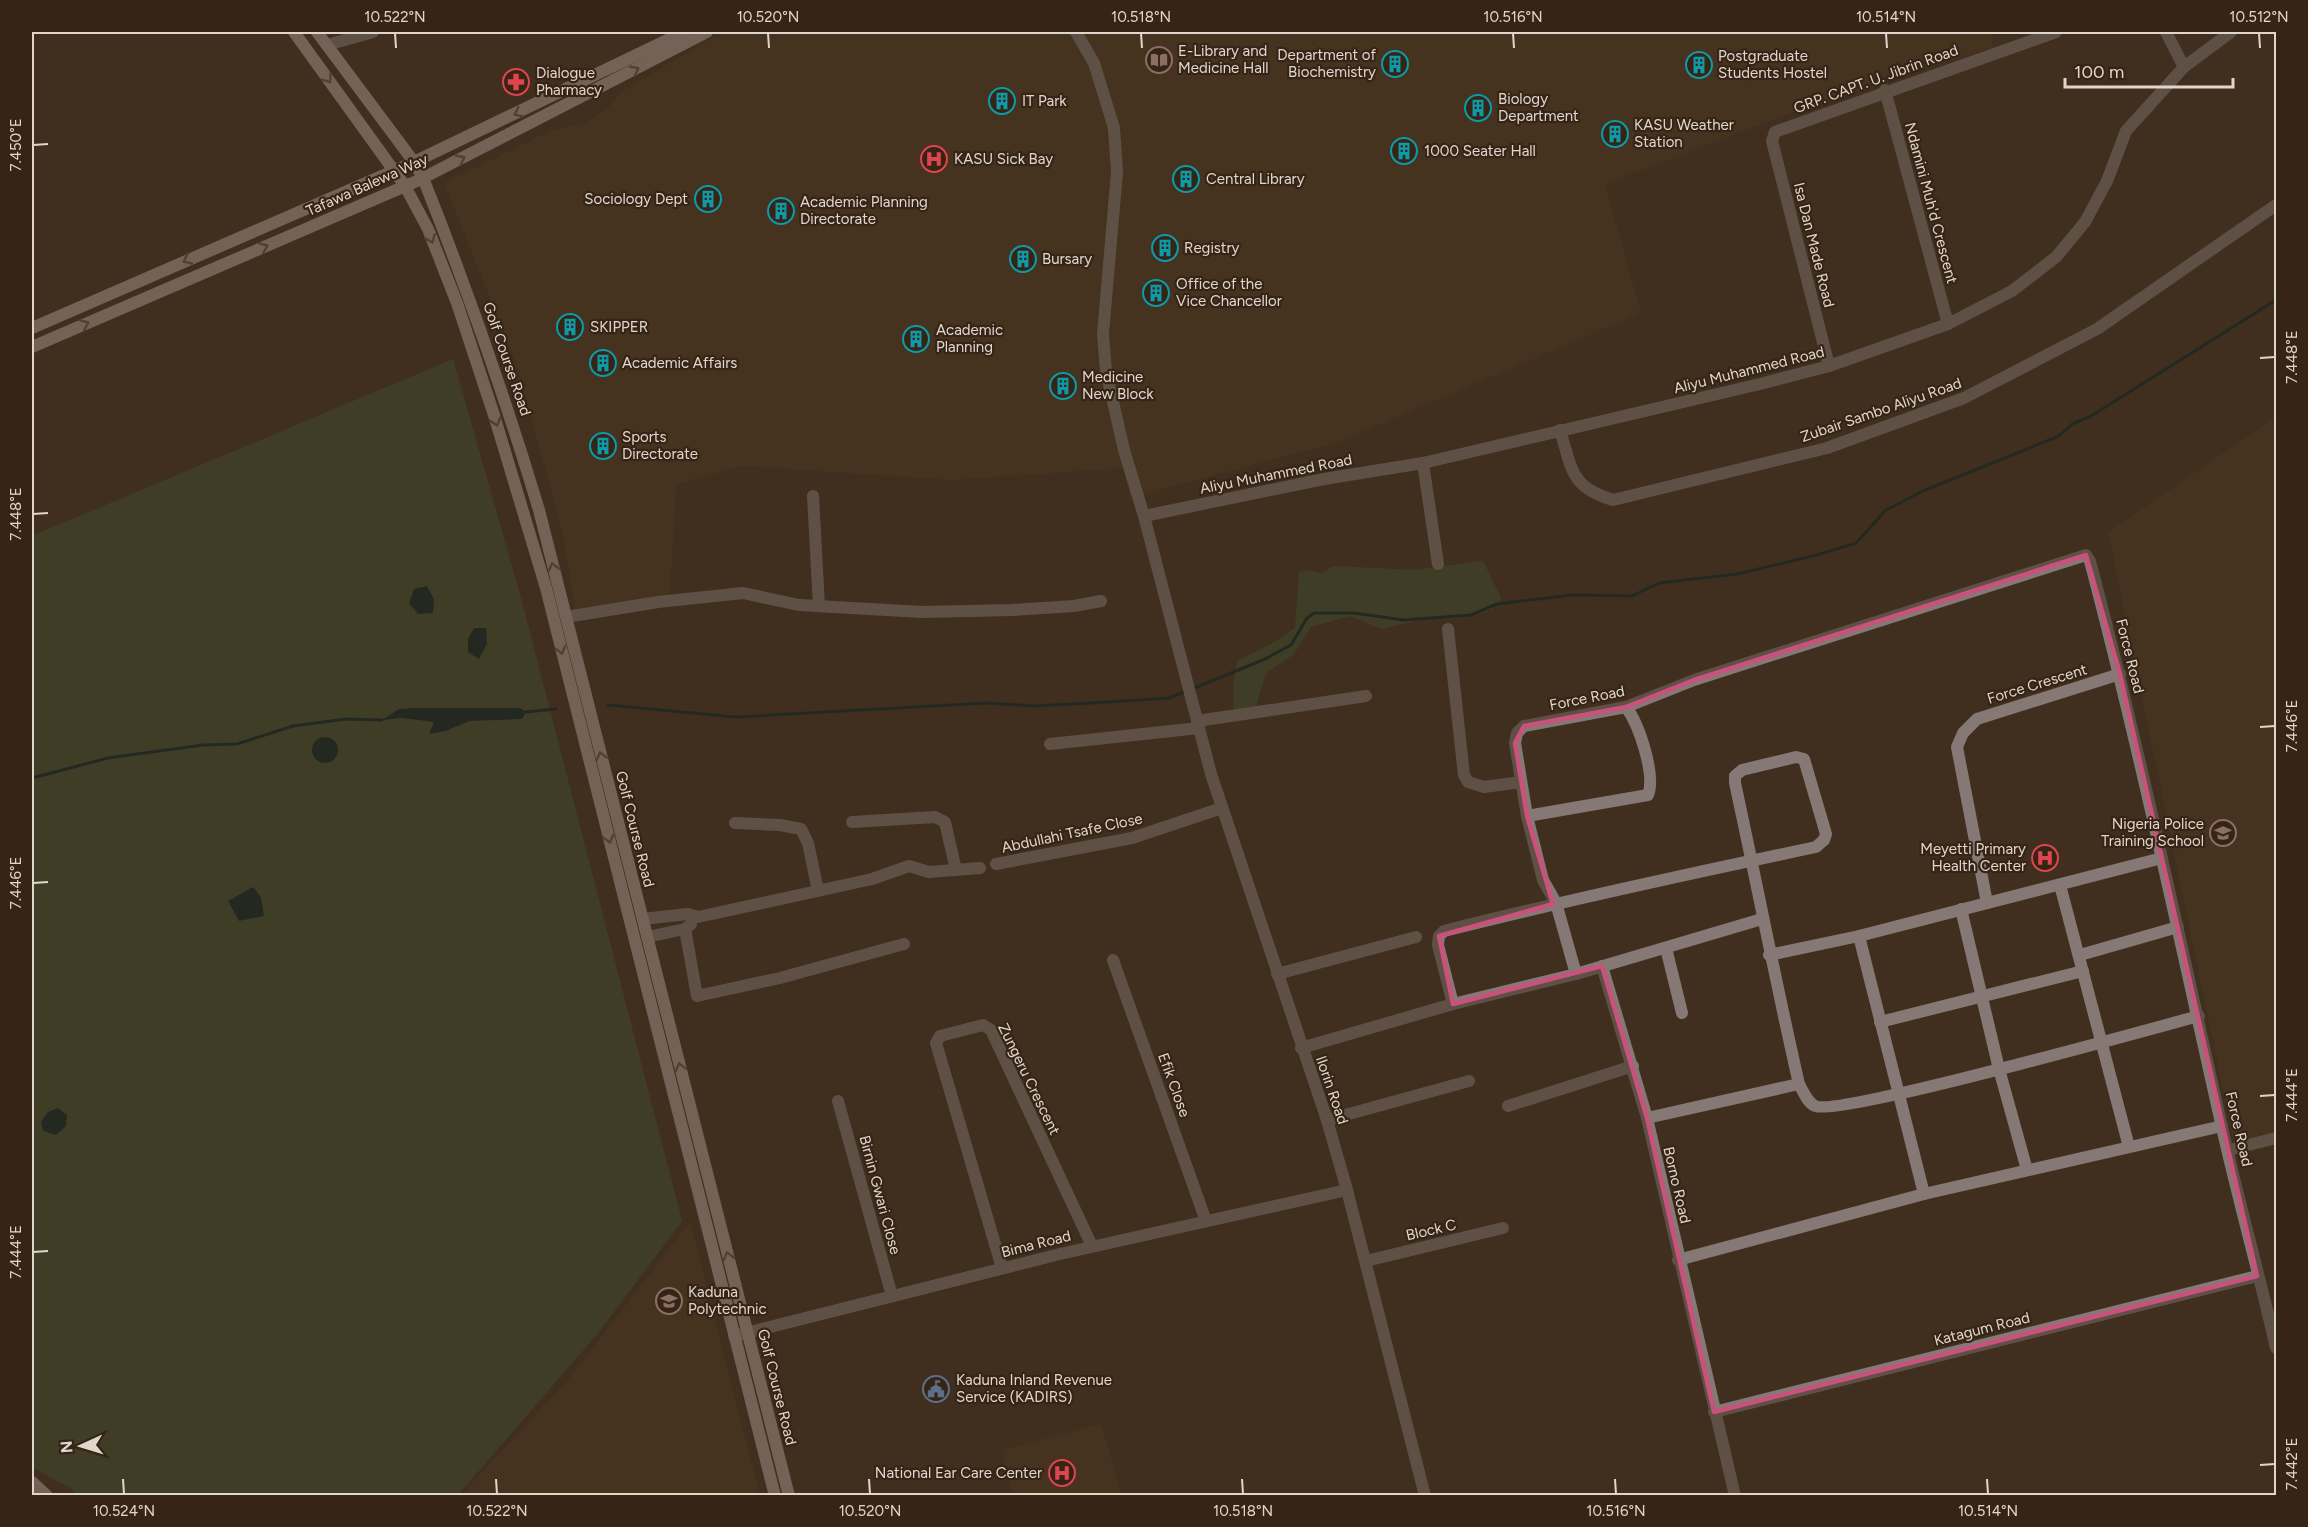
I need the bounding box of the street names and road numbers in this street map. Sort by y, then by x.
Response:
street label: GRP. CAPT. U. Jibrin Road [1791,41,1961,117]
street label: Ndamini Muh'd Crescent [1901,120,1961,286]
street label: Tafawa Balewa Way [303,150,431,220]
street label: Isa Dan Made Road [1790,181,1838,309]
street label: Golf Course Road [479,300,535,418]
street label: Aliyu Muhammed Road [1672,343,1826,397]
street label: Zubair Sambo Aliyu Road [1798,374,1964,446]
street label: Aliyu Muhammed Road [1198,450,1354,498]
street label: Force Road [2112,617,2148,695]
street label: Force Crescent [1985,660,2089,708]
street label: Force Road [1548,682,1626,714]
street label: Golf Course Road [612,769,658,889]
street label: Abdullahi Tsafe Close [1000,809,1144,857]
street label: Zungeru Crescent [994,1020,1064,1138]
street label: Efik Close [1154,1051,1194,1119]
street label: Ilorin Road [1312,1053,1352,1127]
street label: Force Road [2222,1090,2256,1168]
street label: Birnin Gwari Close [855,1133,905,1257]
street label: Borno Road [1659,1145,1695,1225]
street label: Block C [1404,1215,1458,1245]
street label: Bima Road [999,1227,1073,1261]
street label: Katagum Road [1932,1308,2032,1350]
street label: Golf Course Road [754,1327,800,1447]

